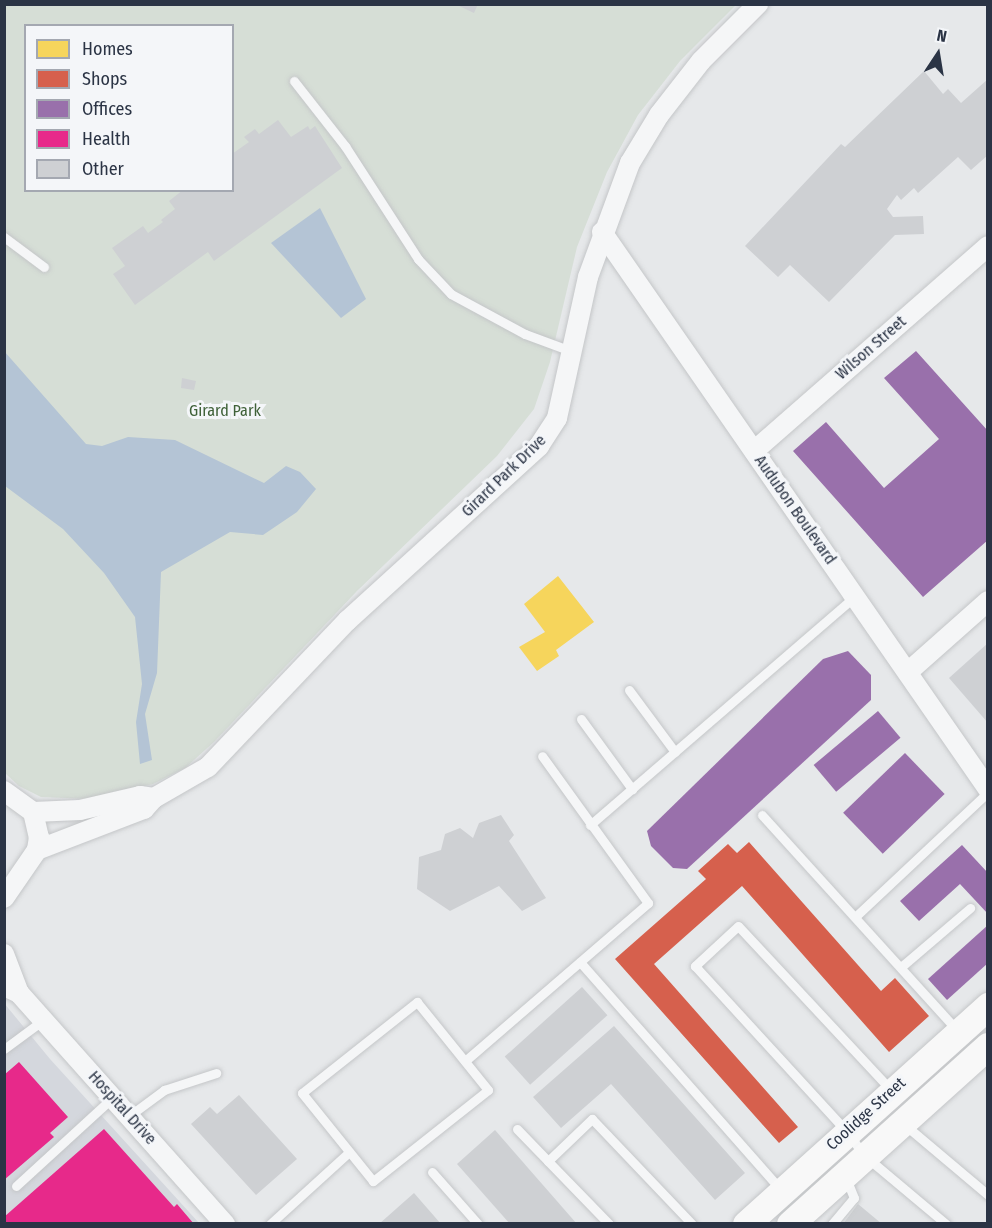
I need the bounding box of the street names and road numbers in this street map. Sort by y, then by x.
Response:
street label: Wilson Street [832,312,910,384]
street label: Girard Park Drive [458,431,550,521]
street label: Audubon Boulevard [750,452,840,568]
street label: Hospital Drive [84,1067,160,1149]
street label: Coolidge Street [823,1073,909,1155]

